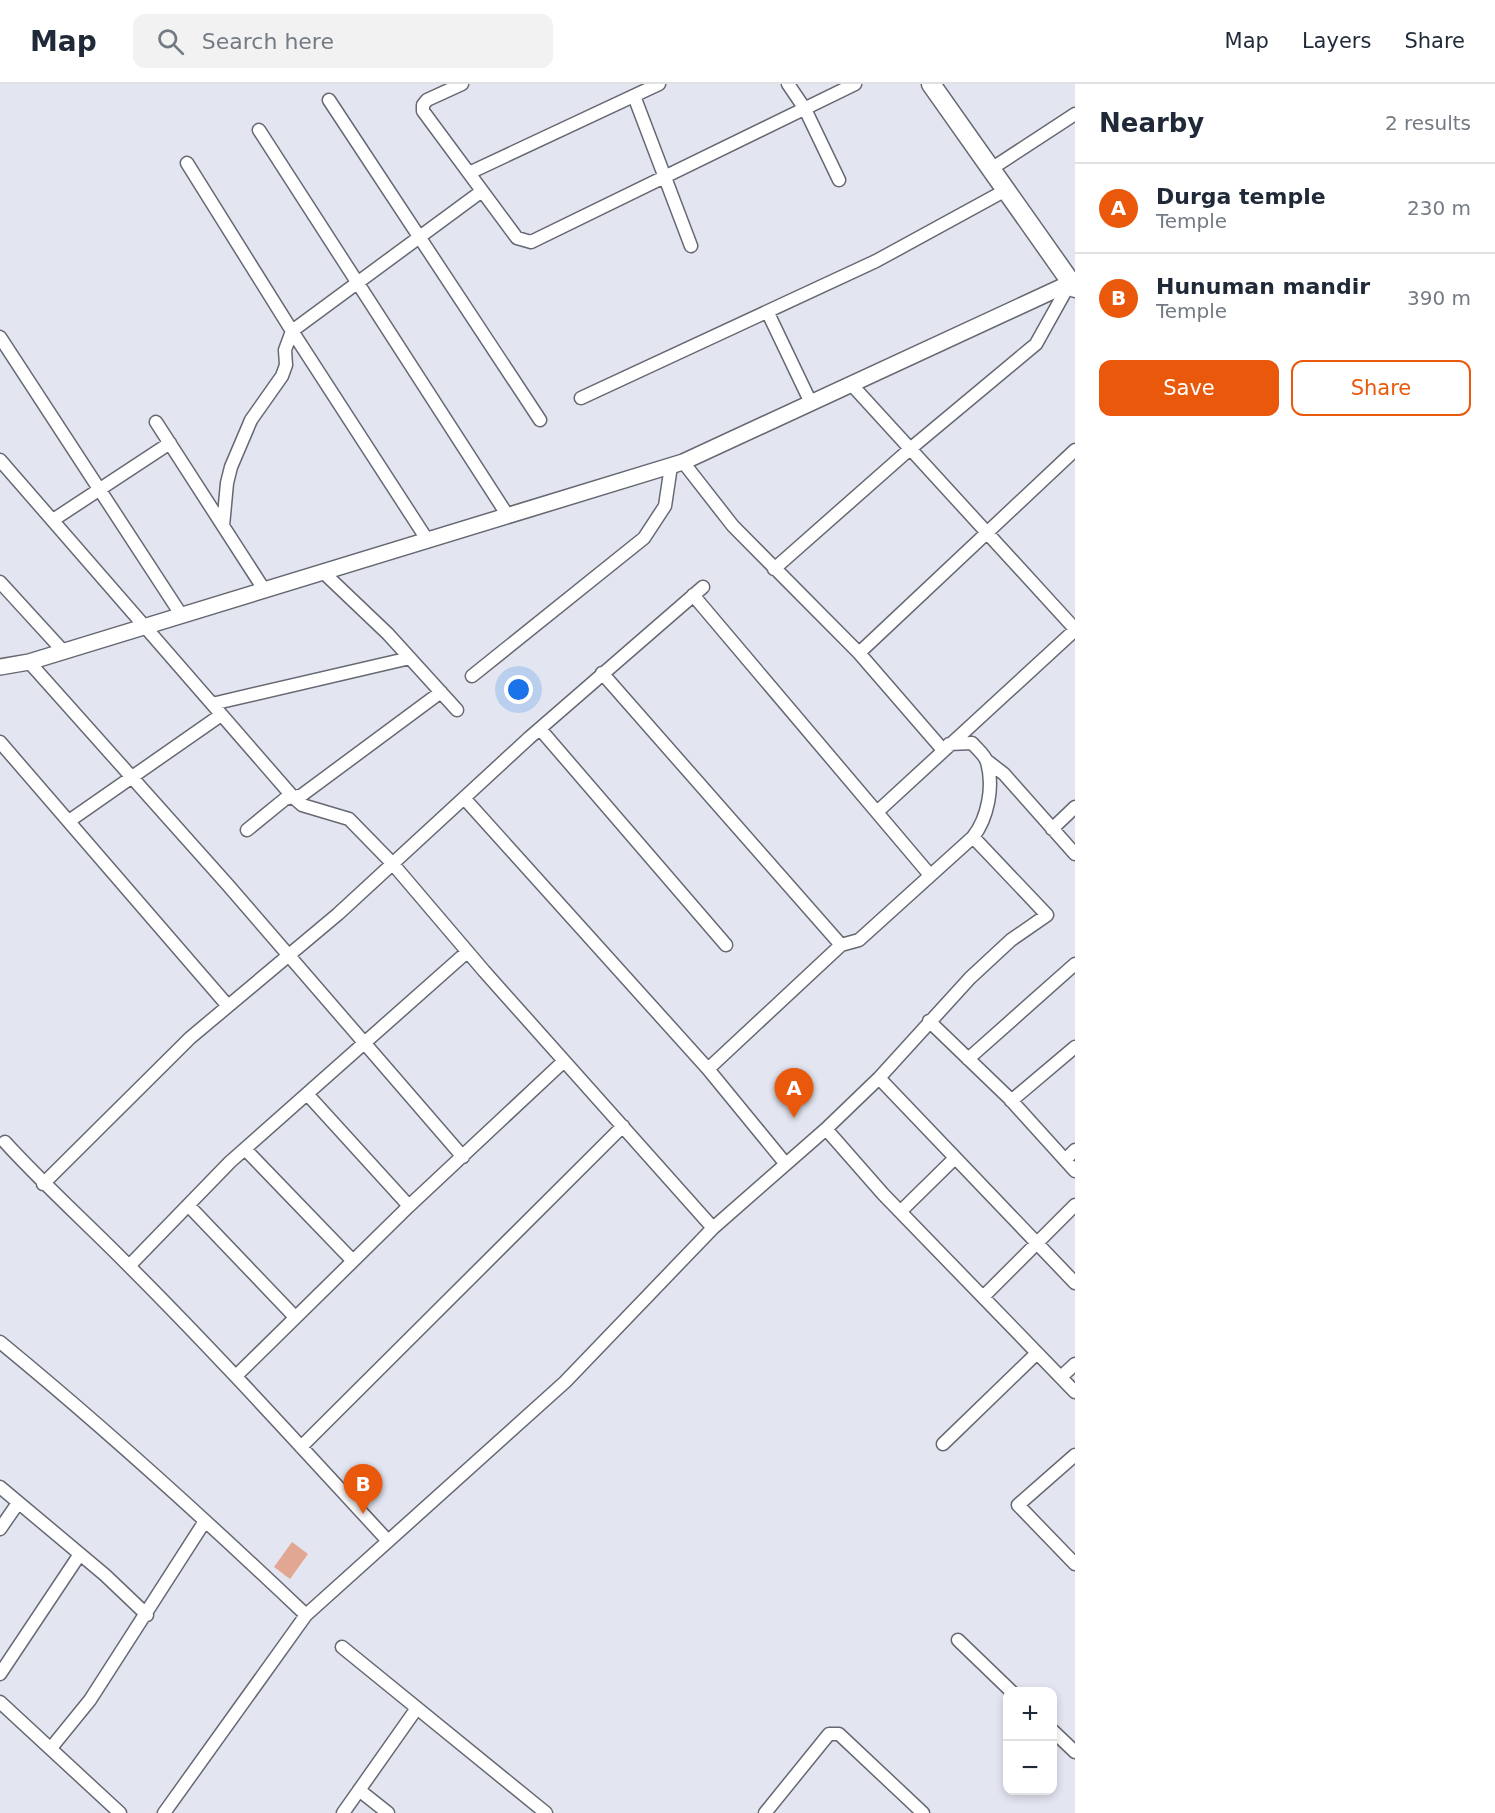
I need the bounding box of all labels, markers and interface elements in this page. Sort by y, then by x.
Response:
search box [133,14,553,68]
text: Map [30,25,97,58]
icon: search [154,25,187,58]
text: Search here [202,29,334,54]
text: Map [1225,29,1269,53]
text: Layers [1302,29,1371,53]
text: Share [1404,29,1465,53]
text: Nearby [1099,108,1204,138]
text: 2 results [1385,111,1471,135]
text: Durga temple [1156,184,1326,209]
text: A [1111,196,1126,220]
text: 230 m [1407,196,1471,220]
text: Temple [1156,209,1227,233]
text: Hunuman mandir [1156,274,1370,299]
text: B [1111,286,1126,310]
text: 390 m [1407,286,1471,310]
text: Temple [1156,299,1227,323]
button: Save [1099,360,1279,416]
button: Share [1291,360,1471,416]
your location [504,675,533,704]
pin: A [774,1068,814,1118]
pin: B [344,1464,382,1514]
map controls [1003,1687,1057,1795]
button: + [1003,1687,1057,1741]
button: − [1003,1741,1057,1795]

